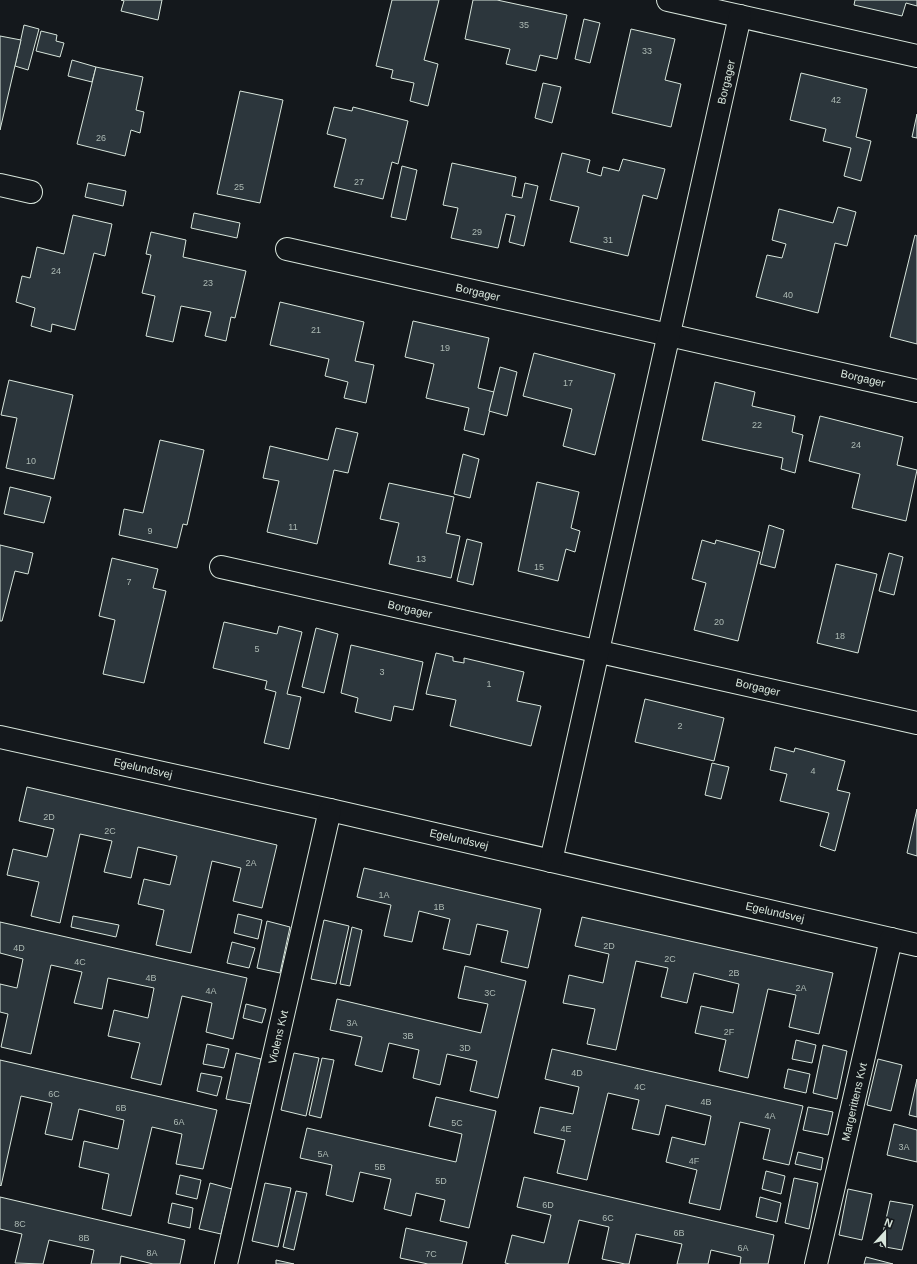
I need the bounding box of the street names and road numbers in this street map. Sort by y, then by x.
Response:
street label: Borgager [715,58,737,105]
street label: Borgager [455,281,502,303]
street label: Borgager [840,367,887,389]
street label: Borgager [387,598,434,620]
street label: Borgager [735,676,782,698]
street label: Egelundsvej [112,755,174,781]
street label: Egelundsvej [428,826,490,852]
street label: Egelundsvej [744,899,806,925]
street label: Violens Kvt [266,1009,290,1065]
street label: Margerittens Kvt [839,1062,869,1142]

